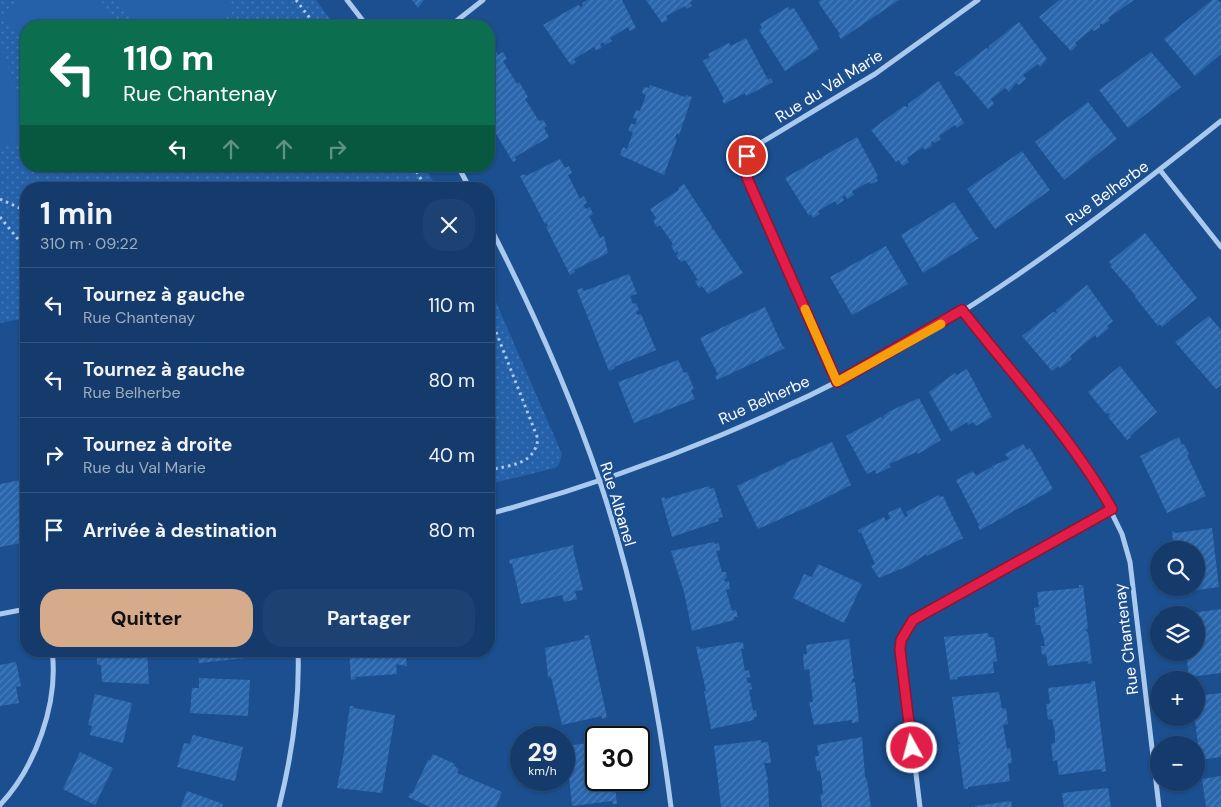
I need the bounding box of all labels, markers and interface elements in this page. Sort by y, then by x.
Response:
text: 110 m [123,35,214,81]
icon: left [40,40,105,105]
street label: Rue du Val Marie [771,45,887,127]
text: Rue Chantenay [123,79,277,108]
icon: left [164,135,192,163]
icon: ahead [217,135,245,163]
icon: ahead [270,135,298,163]
icon: right [323,135,351,163]
pin [726,135,768,177]
icon: arrive [733,142,761,170]
street label: Rue Belherbe [1061,156,1153,230]
text: 1 min [40,194,113,233]
button: close [423,199,475,251]
text: 310 m · 09:22 [40,233,138,254]
text: Tournez à gauche [83,282,245,307]
icon: left [40,291,68,319]
text: 110 m [428,293,475,318]
text: Rue Chantenay [83,307,195,328]
text: Tournez à gauche [83,357,245,382]
icon: left [40,366,68,394]
text: 80 m [428,368,475,393]
street label: Rue Belherbe [715,371,813,429]
text: Rue Belherbe [83,382,181,403]
text: Tournez à droite [83,432,233,457]
icon: right [40,441,68,469]
text: 40 m [428,443,475,468]
text: Rue du Val Marie [83,457,206,478]
street label: Rue Albanel [595,459,641,549]
icon: arrive [40,516,68,544]
text: Arrivée à destination [83,518,277,543]
text: 80 m [428,518,475,543]
map controls [1150,541,1205,791]
button: search [1150,541,1205,596]
street label: Rue Chantenay [1109,582,1143,696]
button: Quitter [40,589,253,647]
button: Partager [263,589,475,647]
button: layers [1150,606,1205,661]
button: + [1150,671,1205,726]
position arrow [885,721,937,773]
speed limit sign: 30 [585,726,650,791]
text: 29 [527,736,558,769]
button: − [1150,736,1205,791]
text: km/h [528,763,557,779]

